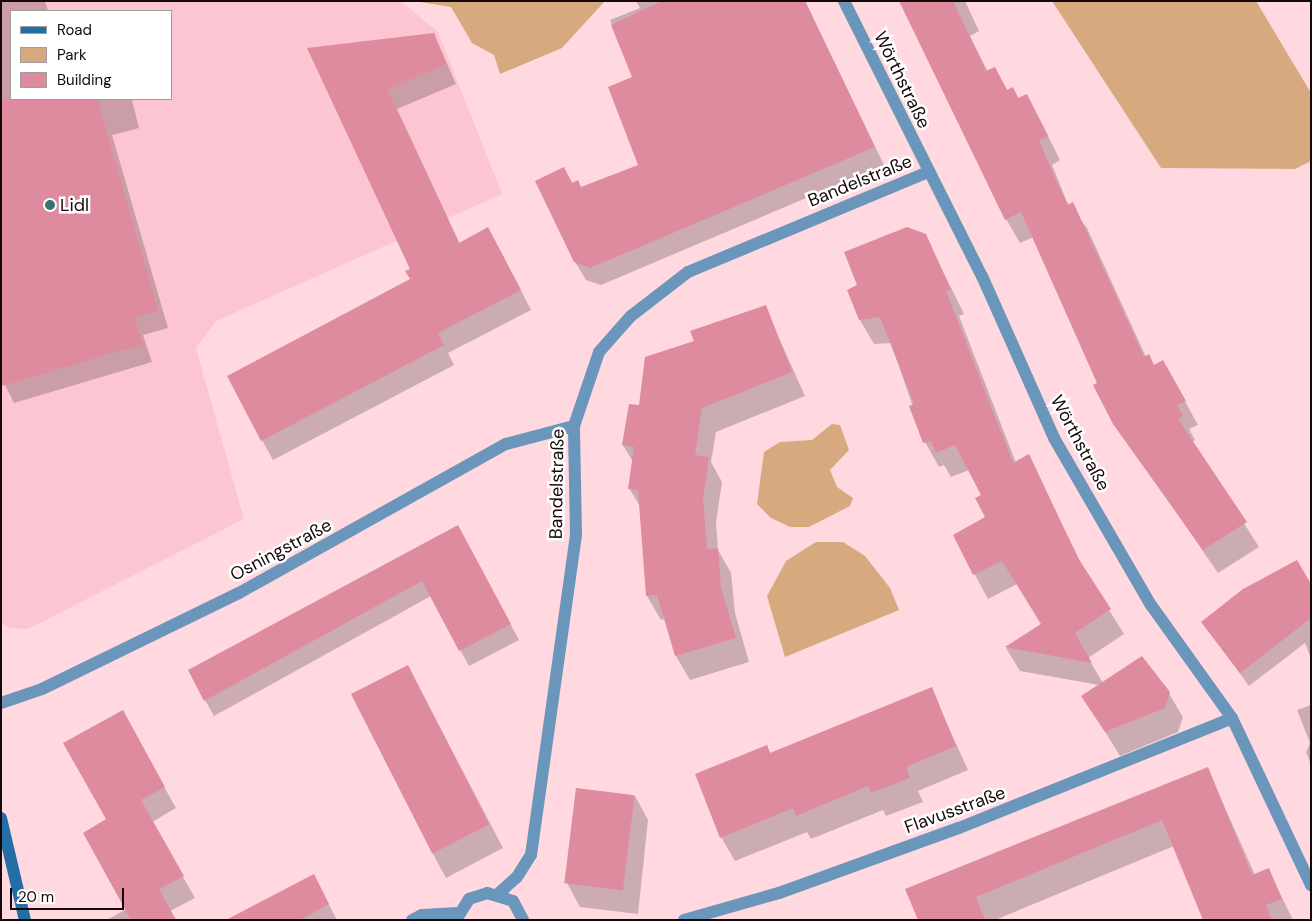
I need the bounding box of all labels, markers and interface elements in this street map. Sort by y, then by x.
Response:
legend [10,10,172,100]
text: Road [57,20,92,40]
street label: Wörthstraße [869,28,935,132]
text: Park [57,45,87,65]
text: Building [57,70,112,90]
street label: Bandelstraße [805,150,915,212]
place label: Lidl [60,194,89,216]
marker: Lidl [44,199,56,211]
street label: Wörthstraße [1046,391,1114,495]
street label: Bandelstraße [545,429,569,539]
street label: Osningstraße [226,514,336,586]
street label: Flavusstraße [902,782,1008,838]
scale bar [12,878,126,910]
text: 20 m [18,887,54,907]

